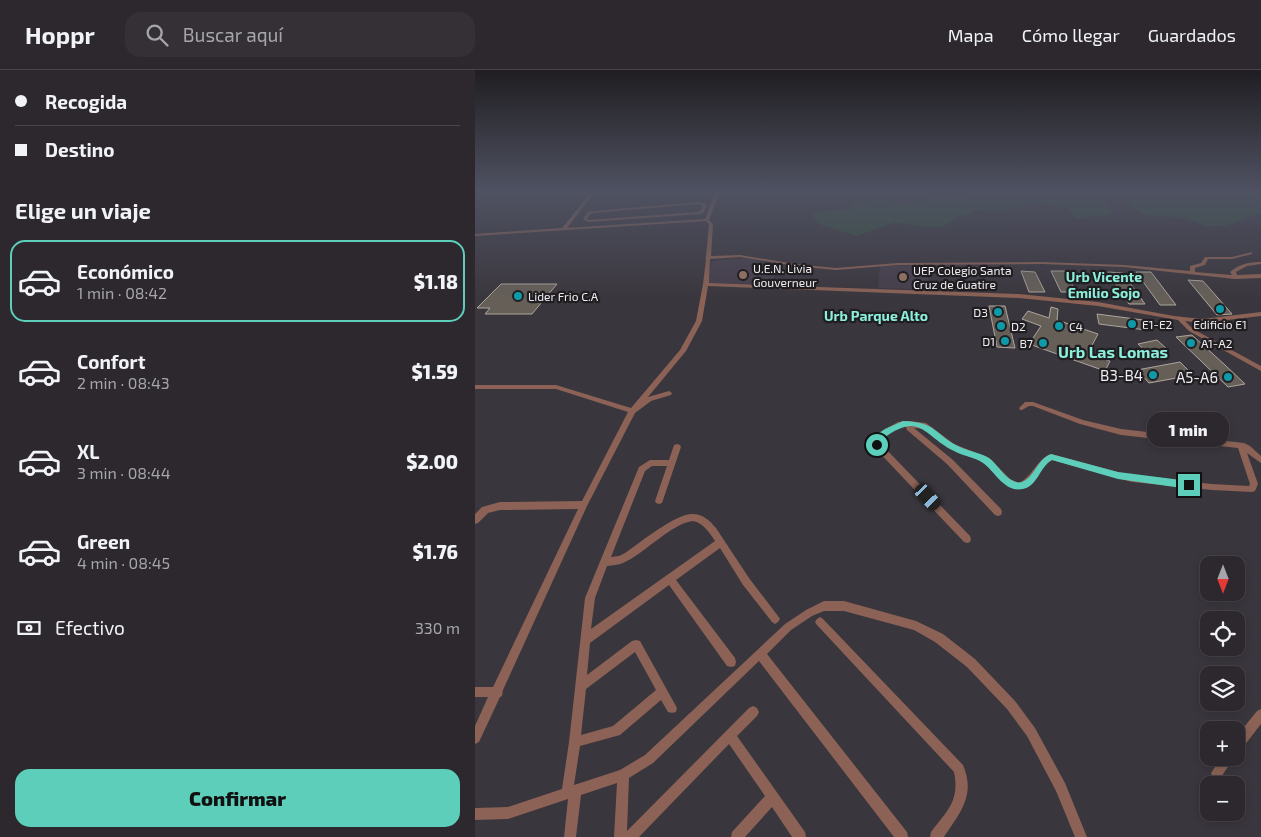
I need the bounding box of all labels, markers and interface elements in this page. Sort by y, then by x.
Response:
search box [125,12,475,57]
text: Hoppr [25,20,95,49]
icon: search [143,21,171,49]
text: Buscar aquí [183,23,283,46]
text: Mapa [948,24,994,46]
text: Cómo llegar [1022,24,1120,46]
text: Guardados [1148,24,1236,46]
text: Recogida [45,90,127,113]
text: Destino [45,138,114,161]
text: Elige un viaje [15,197,151,223]
icon: car [17,259,62,304]
text: Económico [77,260,174,283]
place label: U.E.N. Livia Gouverneur [753,261,817,289]
place label: UEP Colegio Santa Cruz de Guatire [913,263,1012,291]
district label: Urb Vicente Emilio Sojo [1066,268,1142,301]
marker: U.E.N. Livia Gouverneur [737,269,749,281]
text: $1.18 [414,270,458,293]
marker: UEP Colegio Santa Cruz de Guatire [897,271,909,283]
text: 1 min · 08:42 [77,283,167,302]
place label: Lider Frio C.A [528,289,599,303]
marker: Lider Frio C.A [512,290,524,302]
marker: Edificio E1 [1214,303,1226,315]
place label: D3 [973,305,988,319]
marker: D3 [992,306,1004,318]
district label: Urb Parque Alto [824,307,928,324]
place label: E1-E2 [1142,317,1173,331]
place label: Edificio E1 [1193,317,1247,331]
marker: E1-E2 [1126,318,1138,330]
place label: D2 [1011,319,1026,333]
place label: C4 [1069,319,1083,333]
marker: D2 [995,320,1007,332]
marker: C4 [1053,320,1065,332]
place label: D1 [982,334,995,348]
marker: D1 [999,335,1011,347]
place label: B7 [1019,336,1033,350]
place label: A1-A2 [1201,336,1233,350]
marker: B7 [1037,337,1049,349]
marker: A1-A2 [1185,337,1197,349]
district label: Urb Las Lomas [1058,342,1168,361]
icon: car [17,349,62,394]
text: Confort [77,350,145,373]
text: $1.59 [411,360,458,383]
place label: B3-B4 [1100,366,1143,384]
place label: A5-A6 [1176,368,1218,386]
marker: B3-B4 [1147,369,1159,381]
marker: A5-A6 [1222,371,1234,383]
text: 2 min · 08:43 [77,373,170,392]
callout: 1 min [1148,412,1230,448]
text: 1 min [1168,420,1208,439]
route start [866,434,888,456]
icon: car [17,439,62,484]
text: XL [77,440,99,463]
text: $2.00 [406,450,458,473]
text: 3 min · 08:44 [77,463,170,482]
route end [1178,474,1200,496]
car [912,481,943,513]
icon: car [17,529,62,574]
text: Green [77,530,130,553]
text: $1.76 [412,540,458,563]
text: 4 min · 08:45 [77,553,170,572]
north arrow [1200,556,1245,601]
map controls [1200,556,1245,821]
button: locate [1200,611,1245,656]
icon: cash [15,614,43,642]
text: Efectivo [55,616,125,639]
text: 330 m [415,618,460,637]
button: layers [1200,666,1245,711]
button: + [1200,721,1245,766]
button: Confirmar [15,769,460,827]
button: − [1200,776,1245,821]

